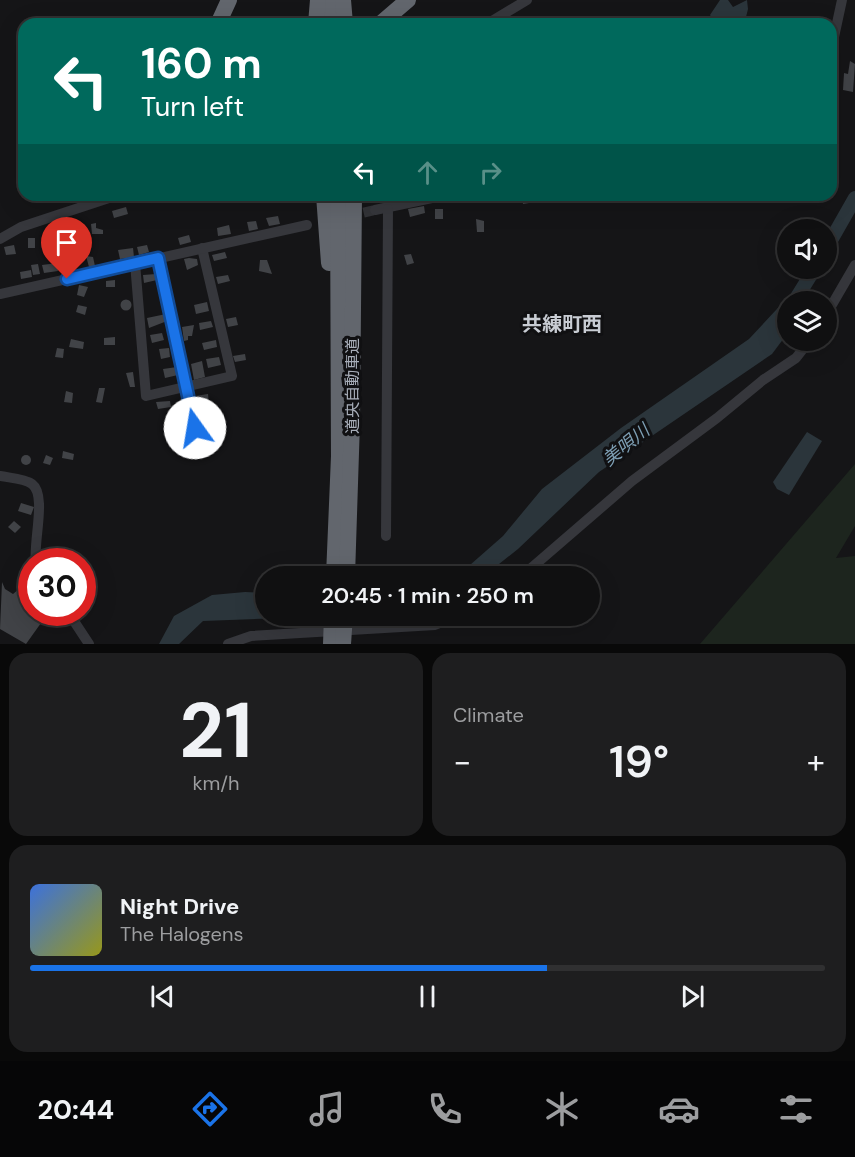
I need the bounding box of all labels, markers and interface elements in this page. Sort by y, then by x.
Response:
text: 160 m [141,36,262,91]
icon: left [42,42,120,120]
text: Turn left [141,89,244,124]
icon: left [348,156,381,189]
icon: ahead [411,156,444,189]
icon: right [474,156,507,189]
pin [41,217,92,279]
map controls [777,219,837,351]
button: sound [777,219,837,279]
icon: arrive [50,226,83,259]
button: layers [777,291,837,351]
district label: 共練町西 [522,311,602,337]
street label: 道央自動車道 [342,338,363,434]
position arrow [163,396,227,460]
water label: 美唄川 [597,417,656,471]
speed limit sign: 30 [18,548,96,626]
text: 20:45 · 1 min · 250 m [321,581,534,610]
text: 21 [179,680,253,781]
text: Climate [453,702,524,728]
text: 19° [609,732,669,791]
text: − [453,740,471,783]
text: + [807,740,825,783]
text: km/h [192,770,240,796]
text: Night Drive [120,892,239,921]
text: The Halogens [120,921,243,947]
icon: previous [146,980,179,1013]
icon: pause [411,980,444,1013]
icon: next [676,980,709,1013]
icon: directions [189,1088,231,1130]
icon: music [306,1088,348,1130]
icon: phone [424,1088,466,1130]
icon: climate [541,1088,583,1130]
icon: car [658,1088,700,1130]
icon: filters [775,1088,817,1130]
text: 20:44 [38,1092,114,1127]

